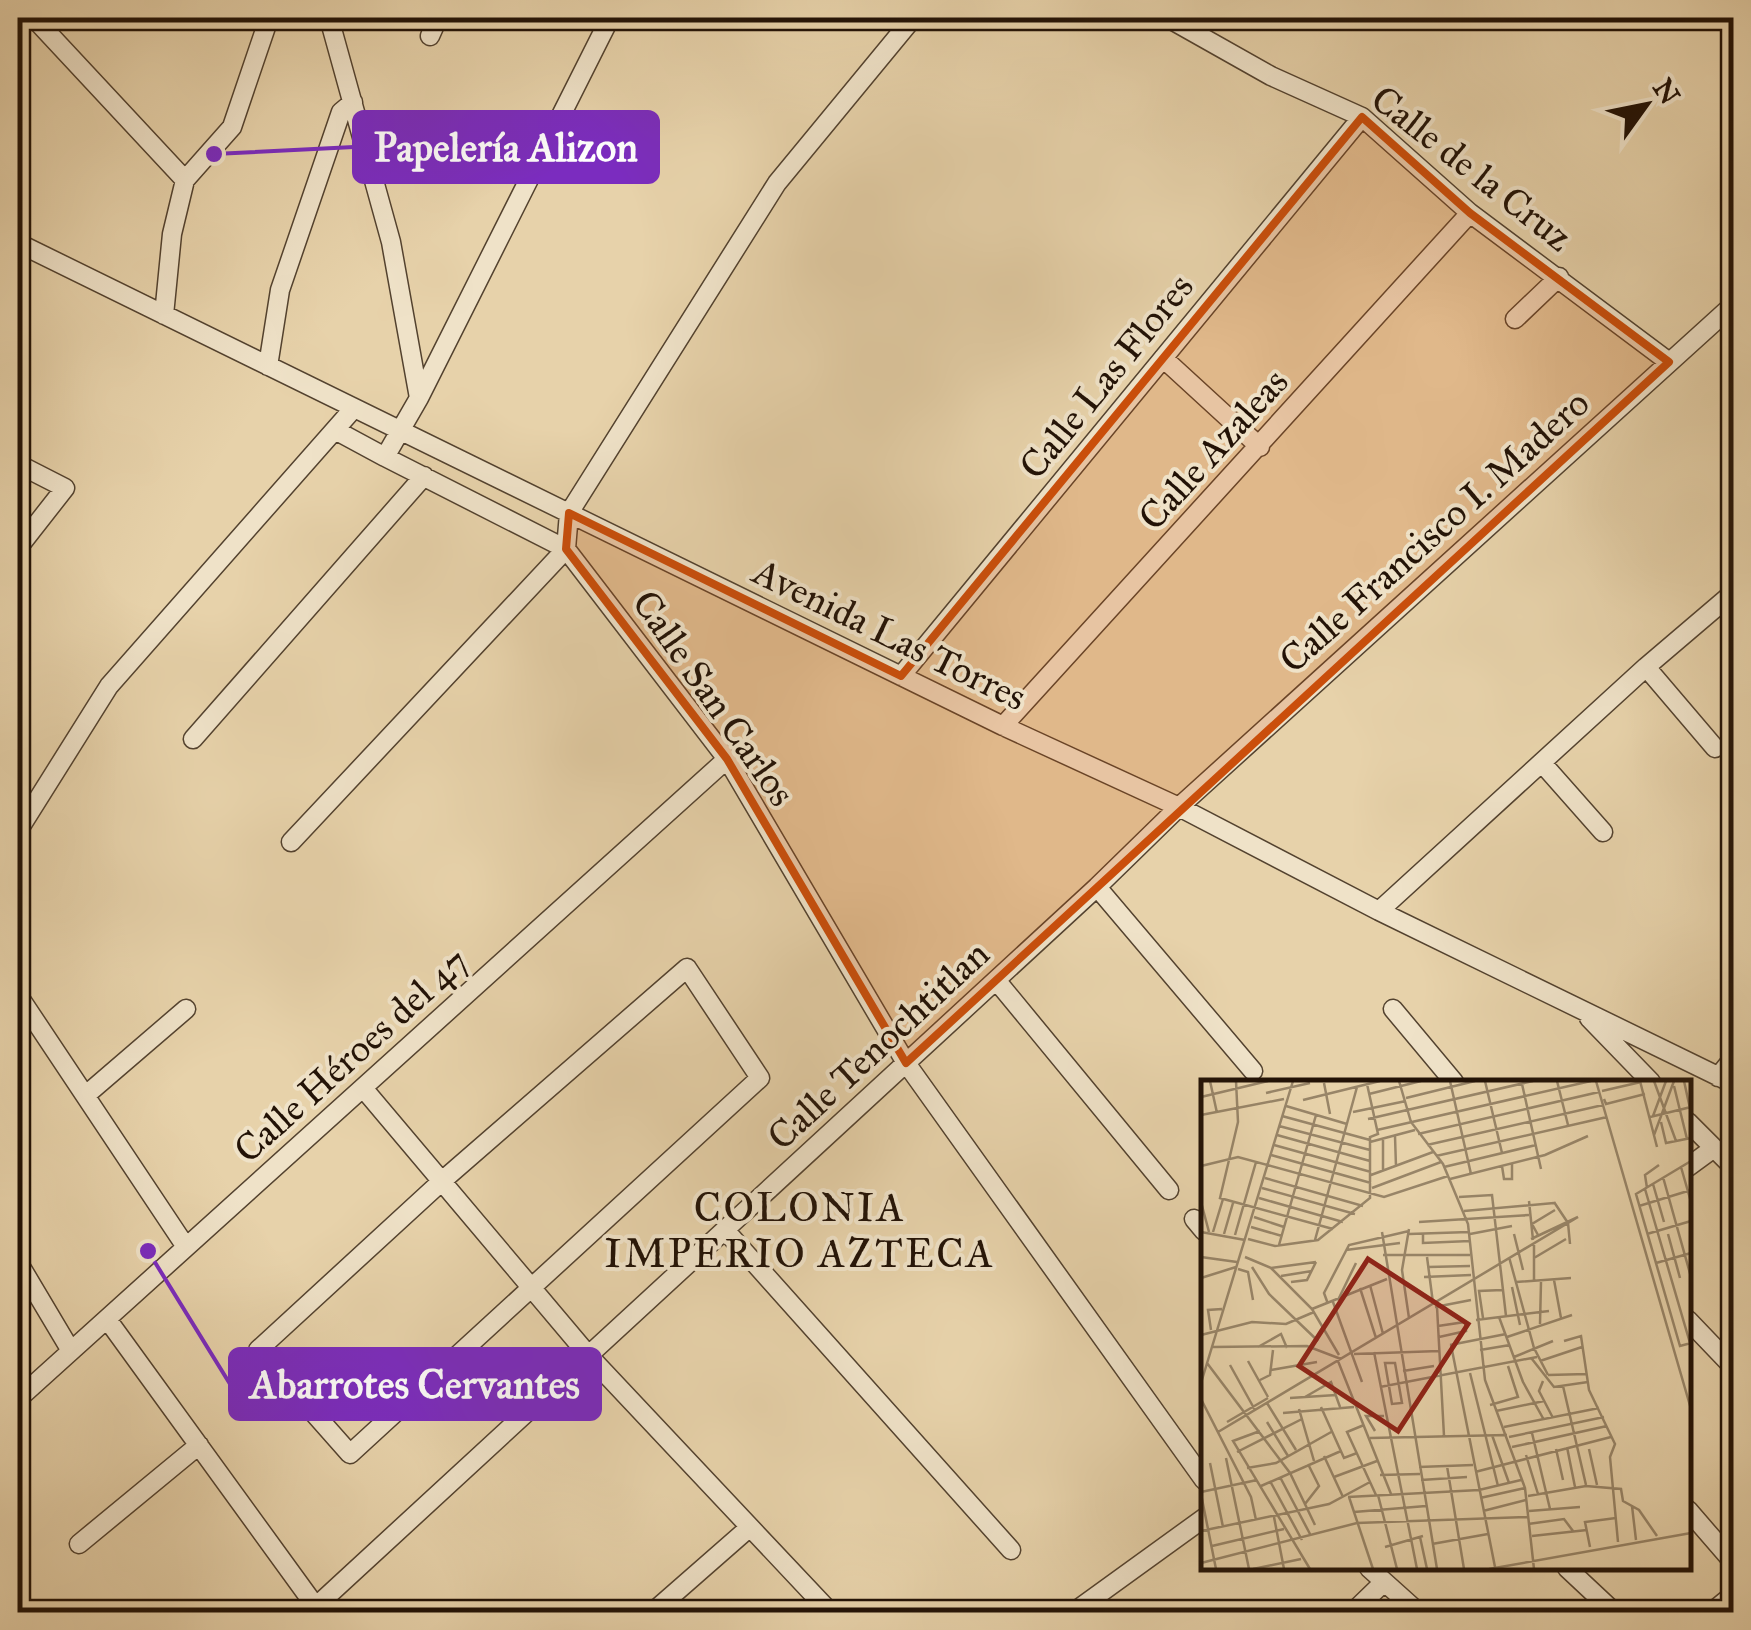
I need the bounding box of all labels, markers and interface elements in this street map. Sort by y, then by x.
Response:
north arrow [1596,55,1696,155]
text: N [1645,72,1688,111]
street label: Calle de la Cruz [1362,75,1582,261]
callout: Papelería Alizon [354,112,658,182]
text: Papelería Alizon [374,123,638,172]
street label: Calle Las Flores [1009,264,1203,488]
street label: Calle Azaleas [1128,359,1298,539]
street label: Calle Francisco I. Madero [1270,380,1598,682]
street label: Avenida Las Torres [744,547,1034,720]
street label: Calle San Carlos [623,581,805,815]
street label: Calle Tenochtitlan [758,931,998,1159]
street label: Calle Héroes del 47 [224,938,478,1172]
inset map [1201,1080,1691,1570]
district label: COLONIA IMPERIO AZTECA [605,1183,995,1278]
callout: Abarrotes Cervantes [230,1349,600,1419]
text: Abarrotes Cervantes [247,1360,580,1409]

